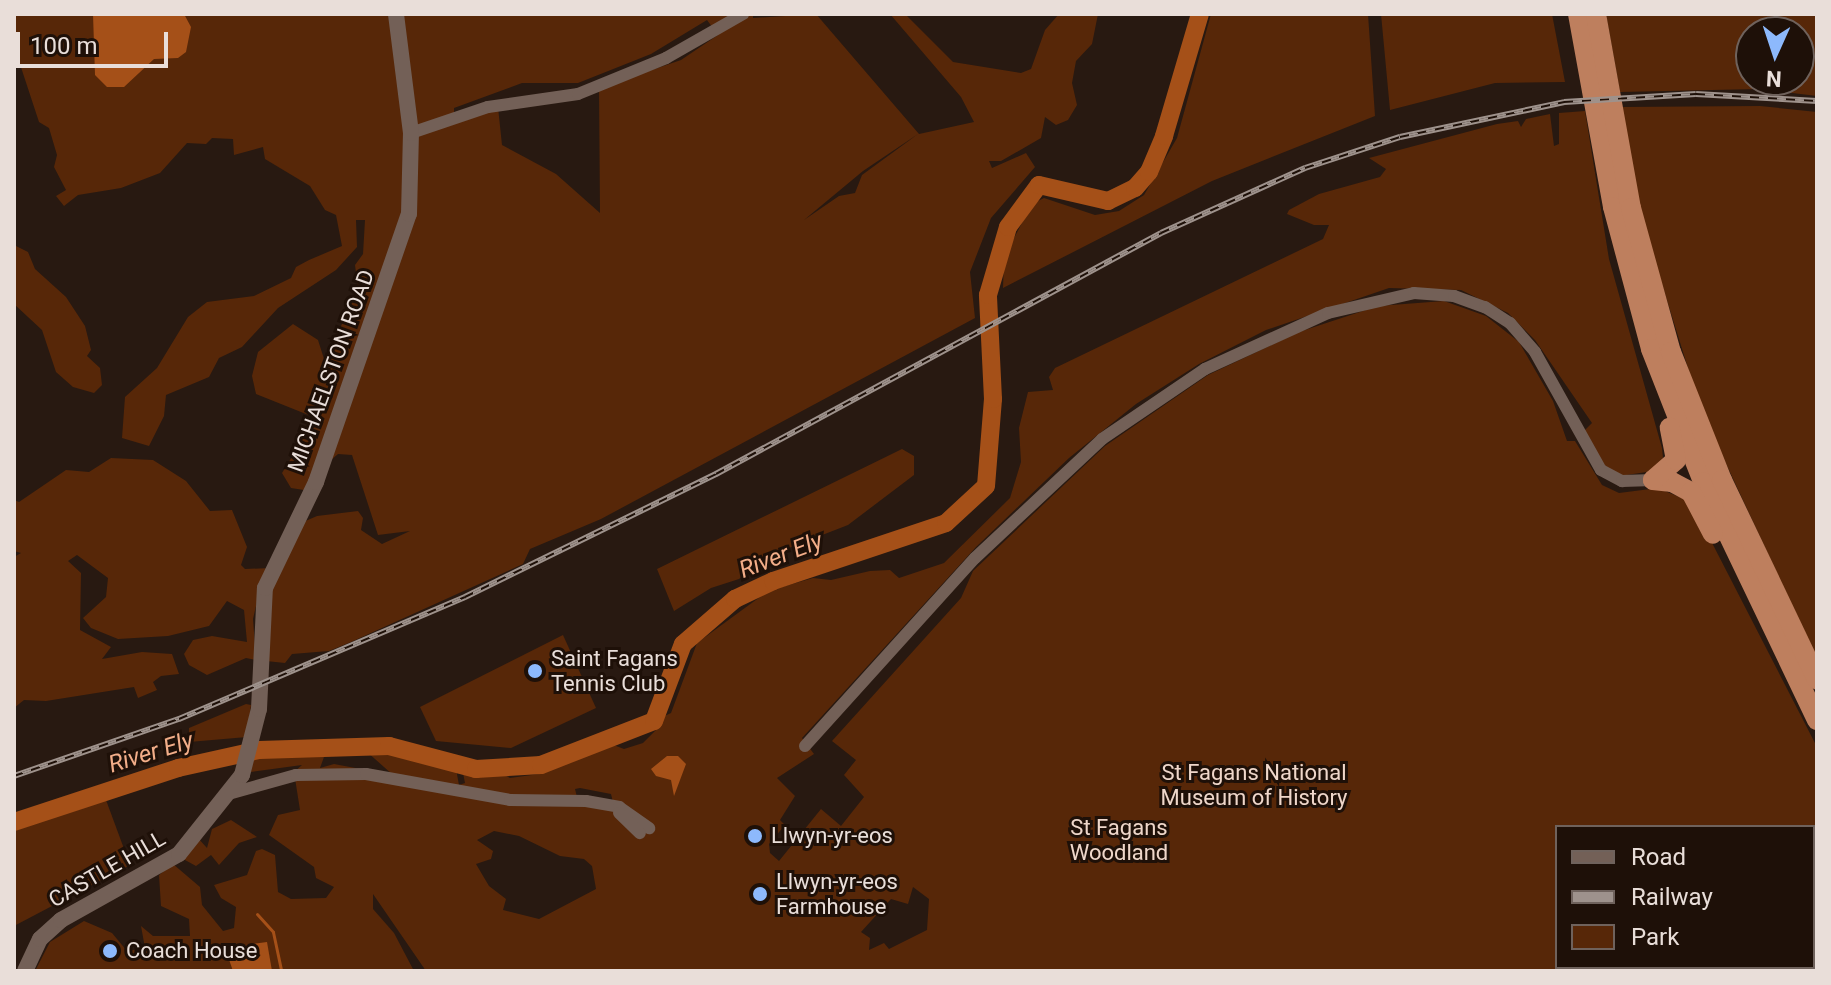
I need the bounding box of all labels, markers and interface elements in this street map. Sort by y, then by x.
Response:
scale bar [20,16,172,66]
north arrow [1735,16,1815,96]
text: 100 m [30,32,97,60]
text: N [1765,66,1782,91]
street label: MICHAELSTON ROAD [282,266,380,476]
water label: River Ely [735,527,827,585]
place label: Saint Fagans Tennis Club [551,645,678,696]
marker: Saint Fagans Tennis Club [526,662,544,680]
water label: River Ely [105,726,197,780]
park label: St Fagans National Museum of History [1161,759,1347,810]
park label: St Fagans Woodland [1070,814,1168,866]
place label: Llwyn-yr-eos [771,823,893,849]
street label: CASTLE HILL [44,825,170,913]
legend [1555,825,1815,969]
marker: Llwyn-yr-eos [746,827,764,845]
text: Road [1631,843,1686,871]
place label: Llwyn-yr-eos Farmhouse [776,868,898,920]
text: Railway [1631,883,1713,911]
marker: Llwyn-yr-eos Farmhouse [751,885,769,903]
text: Park [1631,923,1679,951]
place label: Coach House [126,938,257,964]
marker: Coach House [101,942,119,960]

